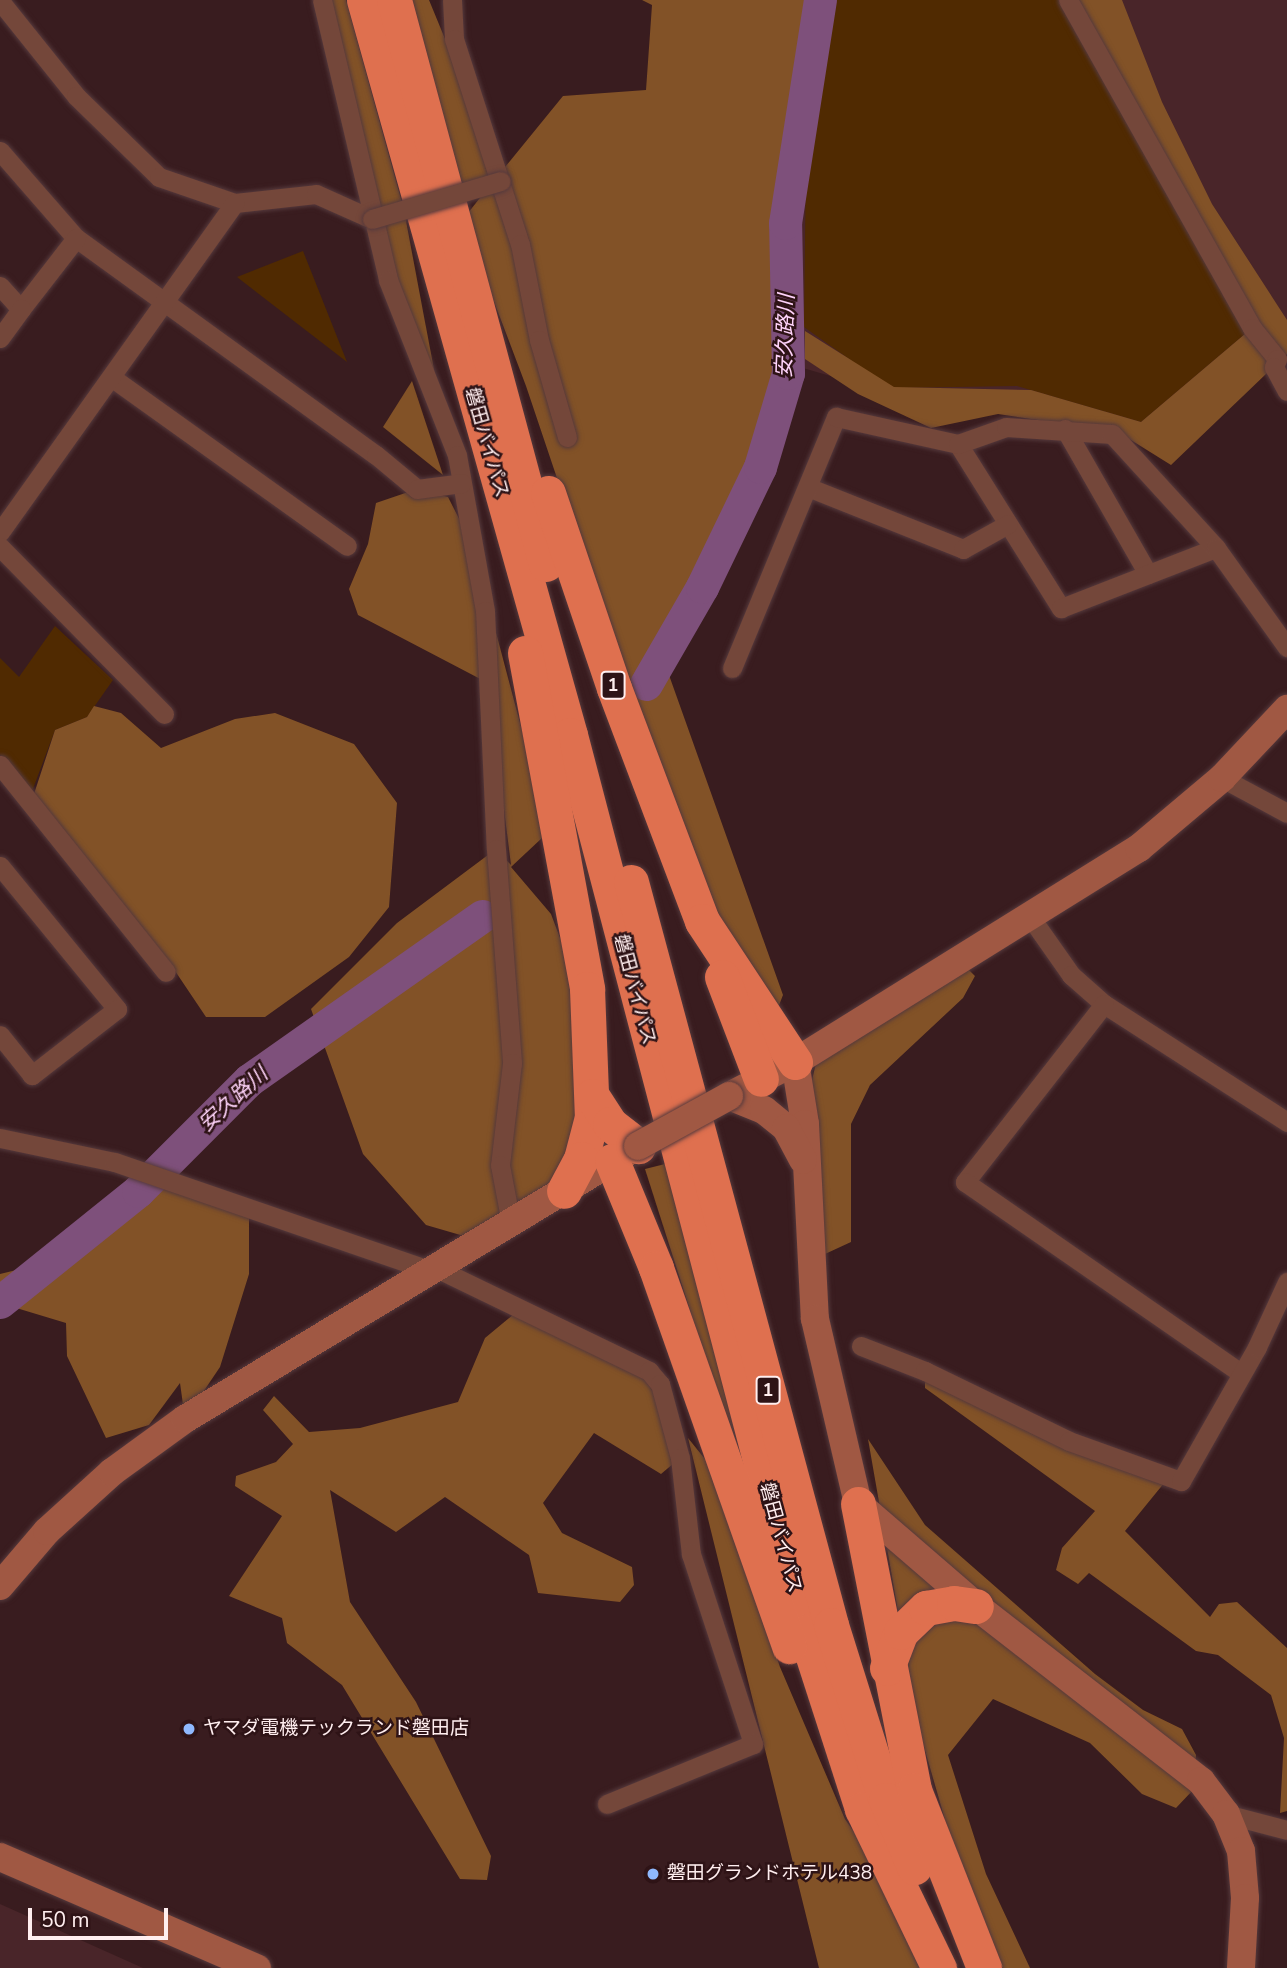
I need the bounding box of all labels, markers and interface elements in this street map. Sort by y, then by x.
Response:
water label: 安久路川 [771,294,799,378]
street label: 磐田バイパス [459,385,513,501]
road number: 1 [599,670,627,700]
street label: 磐田バイパス [608,932,660,1048]
water label: 安久路川 [193,1062,273,1136]
road number: 1 [754,1376,782,1405]
street label: 磐田バイパス [754,1480,806,1596]
place label: ヤマダ電機テックランド磐田店 [203,1718,469,1740]
marker: ヤマダ電機テックランド磐田店 [181,1721,197,1737]
place label: 磐田グランドホテル438 [667,1863,872,1885]
marker: 磐田グランドホテル438 [645,1866,661,1882]
scale bar [32,1895,172,1939]
text: 50 m [41,1906,90,1934]

